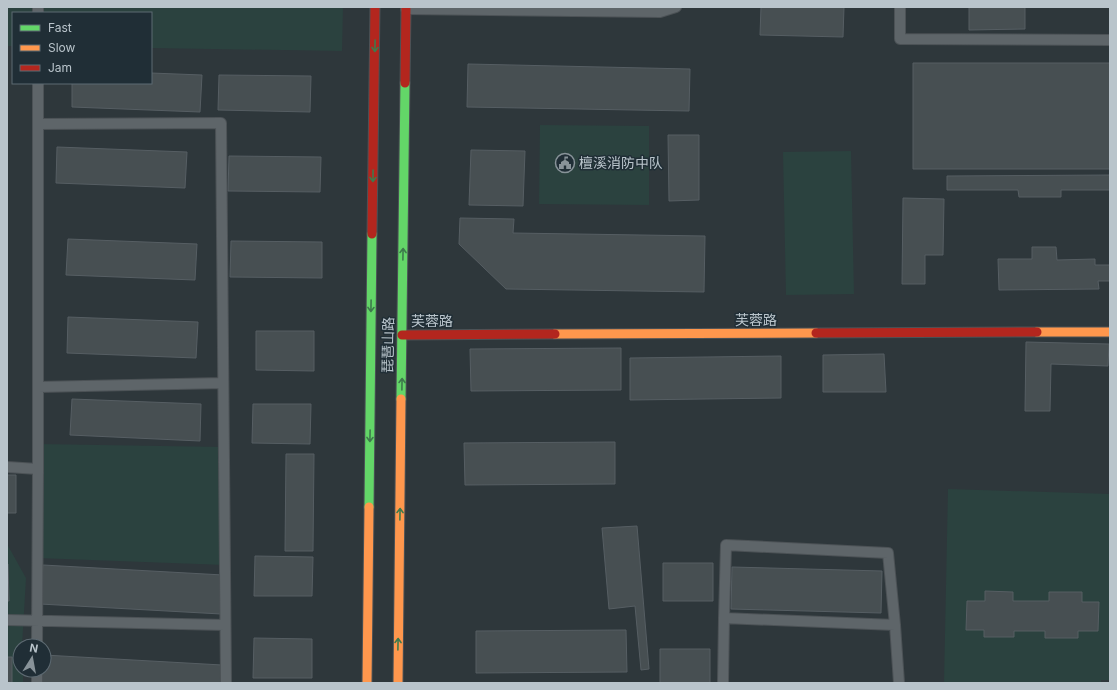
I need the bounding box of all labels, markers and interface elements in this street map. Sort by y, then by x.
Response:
legend [12,12,152,84]
text: Fast [48,20,72,35]
one-way arrow [371,39,379,52]
text: Slow [48,40,76,55]
text: Jam [48,60,72,75]
public building icon: 檀溪消防中队 [554,152,576,174]
place label: 檀溪消防中队 [579,154,663,171]
one-way arrow [369,169,377,182]
one-way arrow [399,248,407,261]
one-way arrow [368,299,375,312]
street label: 芙蓉路 [735,311,777,328]
street label: 芙蓉路 [411,312,453,329]
street label: 琵琶山路 [379,317,396,373]
one-way arrow [398,378,406,391]
one-way arrow [366,429,374,442]
one-way arrow [396,508,404,521]
north arrow [12,638,52,678]
one-way arrow [395,638,402,651]
text: N [28,641,39,656]

